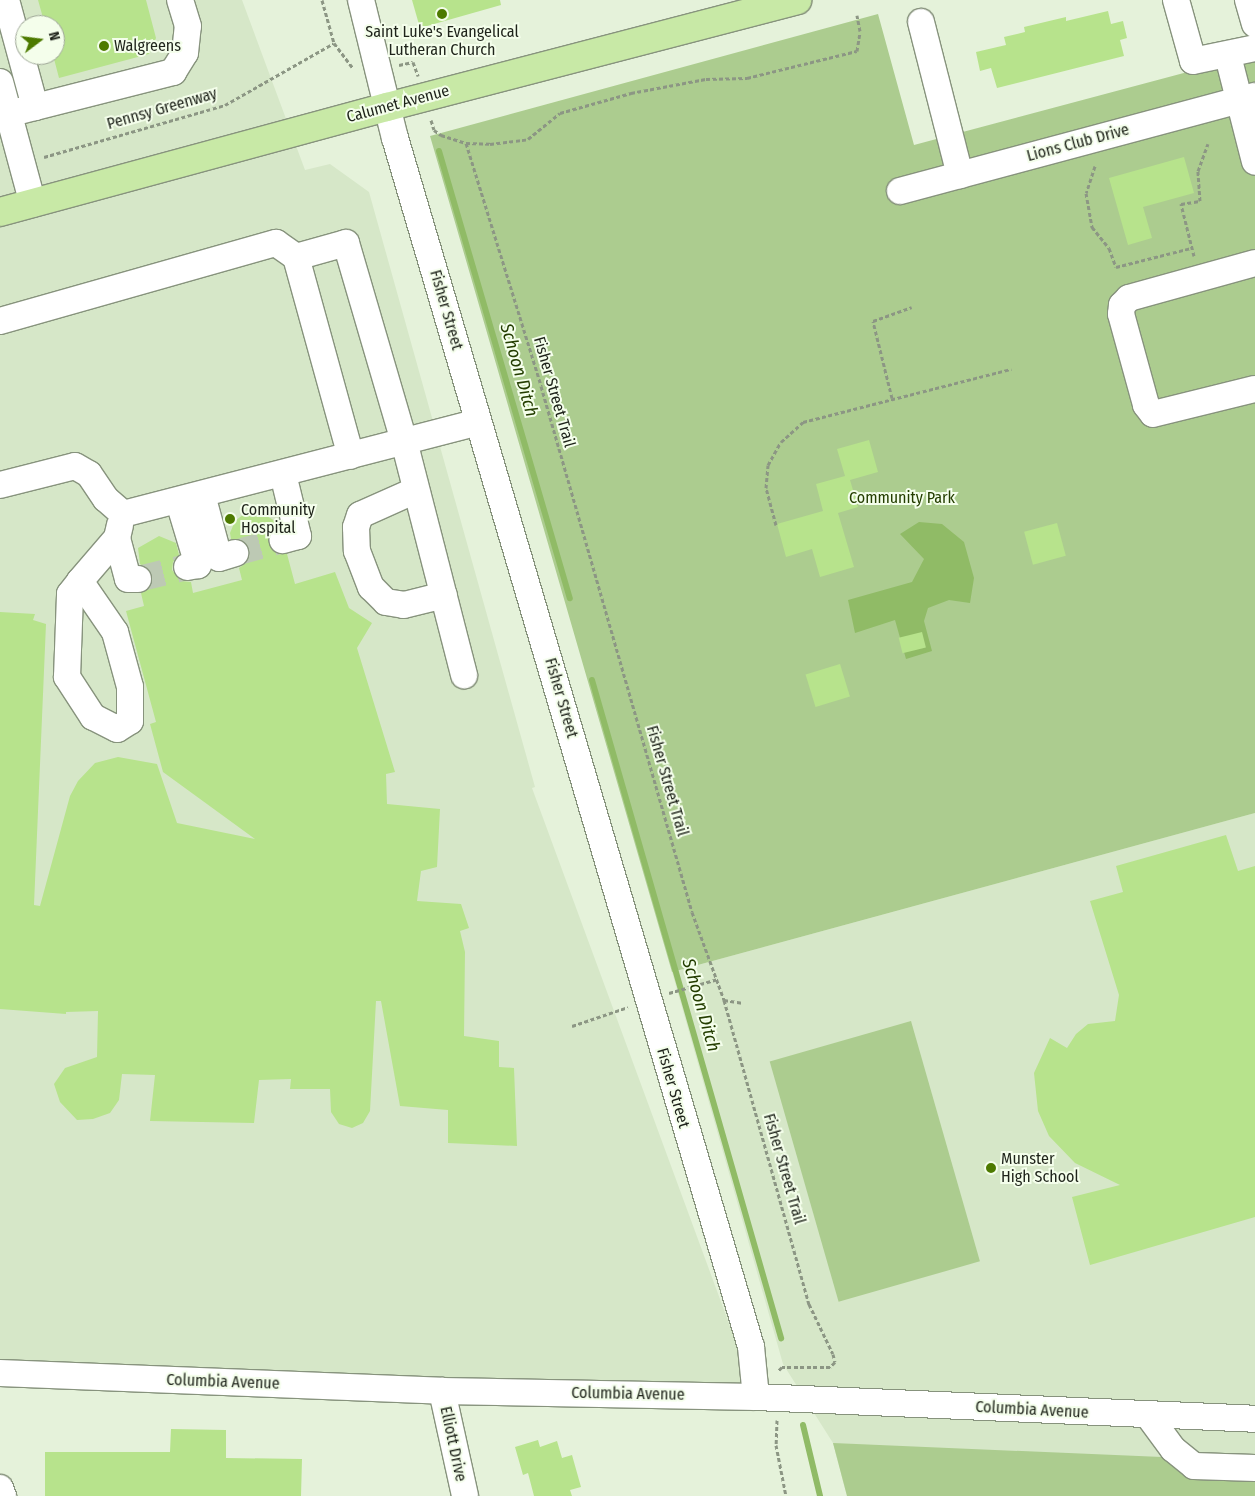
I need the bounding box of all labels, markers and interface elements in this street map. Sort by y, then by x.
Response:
marker: Saint Luke's Evangelical Lutheran Church [436,8,448,20]
north arrow [15,15,65,65]
place label: Saint Luke's Evangelical Lutheran Church [365,22,519,60]
text: N [45,30,63,42]
place label: Walgreens [114,36,181,56]
marker: Walgreens [98,40,110,52]
street label: Calumet Avenue [345,81,451,127]
street label: Pennsy Greenway [105,84,219,134]
street label: Lions Club Drive [1025,120,1131,166]
street label: Fisher Street [425,268,467,352]
water label: Schoon Ditch [495,321,543,419]
street label: Fisher Street Trail [529,334,579,450]
park label: Community Park [849,488,955,508]
place label: Community Hospital [241,500,315,538]
marker: Community Hospital [223,512,237,526]
street label: Fisher Street [540,656,582,740]
street label: Fisher Street Trail [642,723,692,839]
water label: Schoon Ditch [677,956,725,1054]
street label: Fisher Street [652,1046,694,1130]
street label: Fisher Street Trail [759,1111,809,1227]
place label: Munster High School [1001,1149,1079,1187]
marker: Munster High School [985,1162,997,1174]
street label: Columbia Avenue [166,1370,280,1394]
street label: Columbia Avenue [571,1383,685,1405]
street label: Columbia Avenue [975,1397,1089,1423]
street label: Elliott Drive [436,1405,470,1483]

